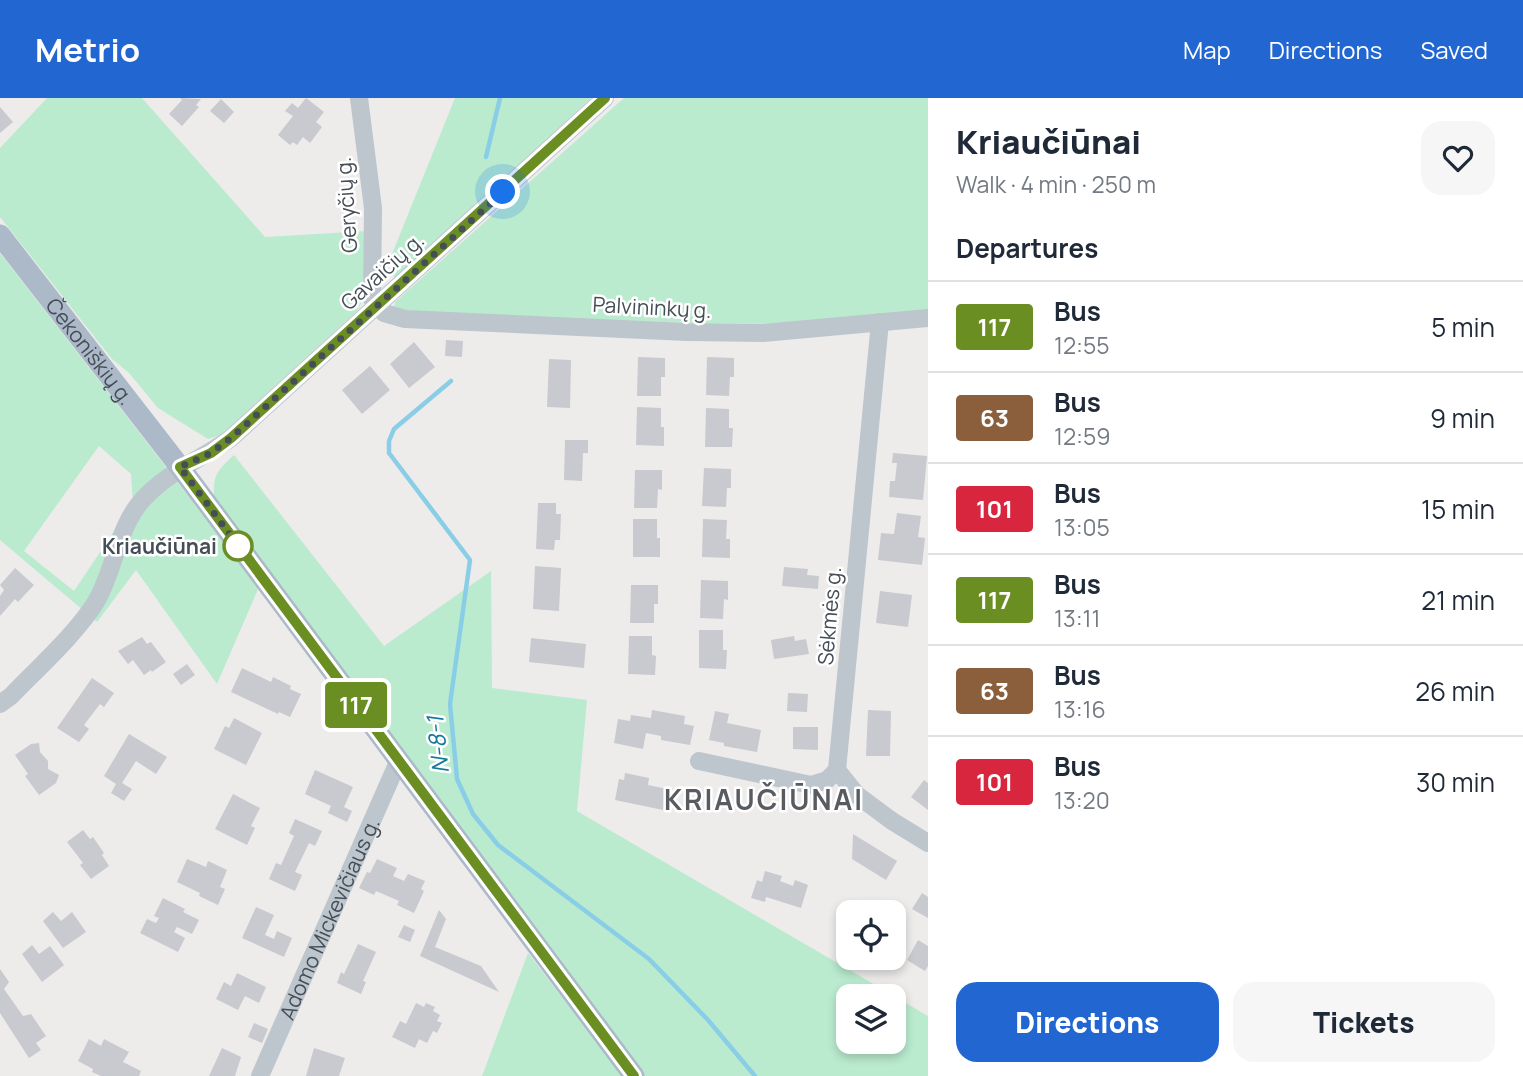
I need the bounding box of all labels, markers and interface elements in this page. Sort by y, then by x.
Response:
text: Metrio [35,27,140,72]
text: Map [1183,33,1231,66]
text: Directions [1269,33,1382,66]
text: Saved [1420,33,1488,66]
text: Kriaučiūnai [956,119,1141,164]
button: heart [1421,121,1495,195]
street label: Geryčių g. [329,156,363,254]
text: Walk · 4 min · 250 m [956,168,1156,200]
your location [485,174,520,209]
street label: Gavaičių g. [334,226,430,316]
text: Departures [956,230,1098,266]
street label: Palvininkų g. [592,290,712,324]
street label: Čekoniškių g. [40,292,140,410]
text: Bus [1054,293,1101,329]
text: 5 min [1431,309,1495,345]
text: 117 [978,310,1011,343]
text: 12:55 [1054,329,1110,361]
text: Bus [1054,384,1101,420]
text: 9 min [1430,400,1495,436]
text: 63 [980,401,1009,434]
text: 12:59 [1054,420,1111,452]
text: Bus [1054,475,1101,511]
text: 15 min [1421,491,1495,527]
text: 101 [976,492,1013,525]
text: 13:05 [1054,511,1110,543]
marker: Kriaučiūnai [223,531,253,561]
place label: Kriaučiūnai [102,532,217,560]
street label: Sėkmės g. [811,566,847,666]
text: Bus [1054,566,1101,602]
text: 21 min [1421,582,1495,618]
text: 117 [978,583,1011,616]
text: 13:11 [1054,602,1101,634]
text: Bus [1054,657,1101,693]
text: 26 min [1415,673,1495,709]
text: 63 [980,674,1009,707]
line badge: 117 [316,682,396,728]
text: 117 [339,688,373,721]
text: 13:16 [1054,693,1106,725]
water label: N-8-1 [418,713,456,775]
text: Bus [1054,748,1101,784]
text: 30 min [1416,764,1495,800]
text: 101 [976,765,1013,798]
district label: KRIAUČIŪNAI [664,780,864,818]
text: 13:20 [1054,784,1110,816]
street label: Adomo Mickevičiaus g. [273,813,386,1024]
map controls [836,900,906,1054]
button: locate [836,900,906,970]
button: Directions [956,982,1219,1062]
button: Tickets [1233,982,1495,1062]
button: layers [836,984,906,1054]

